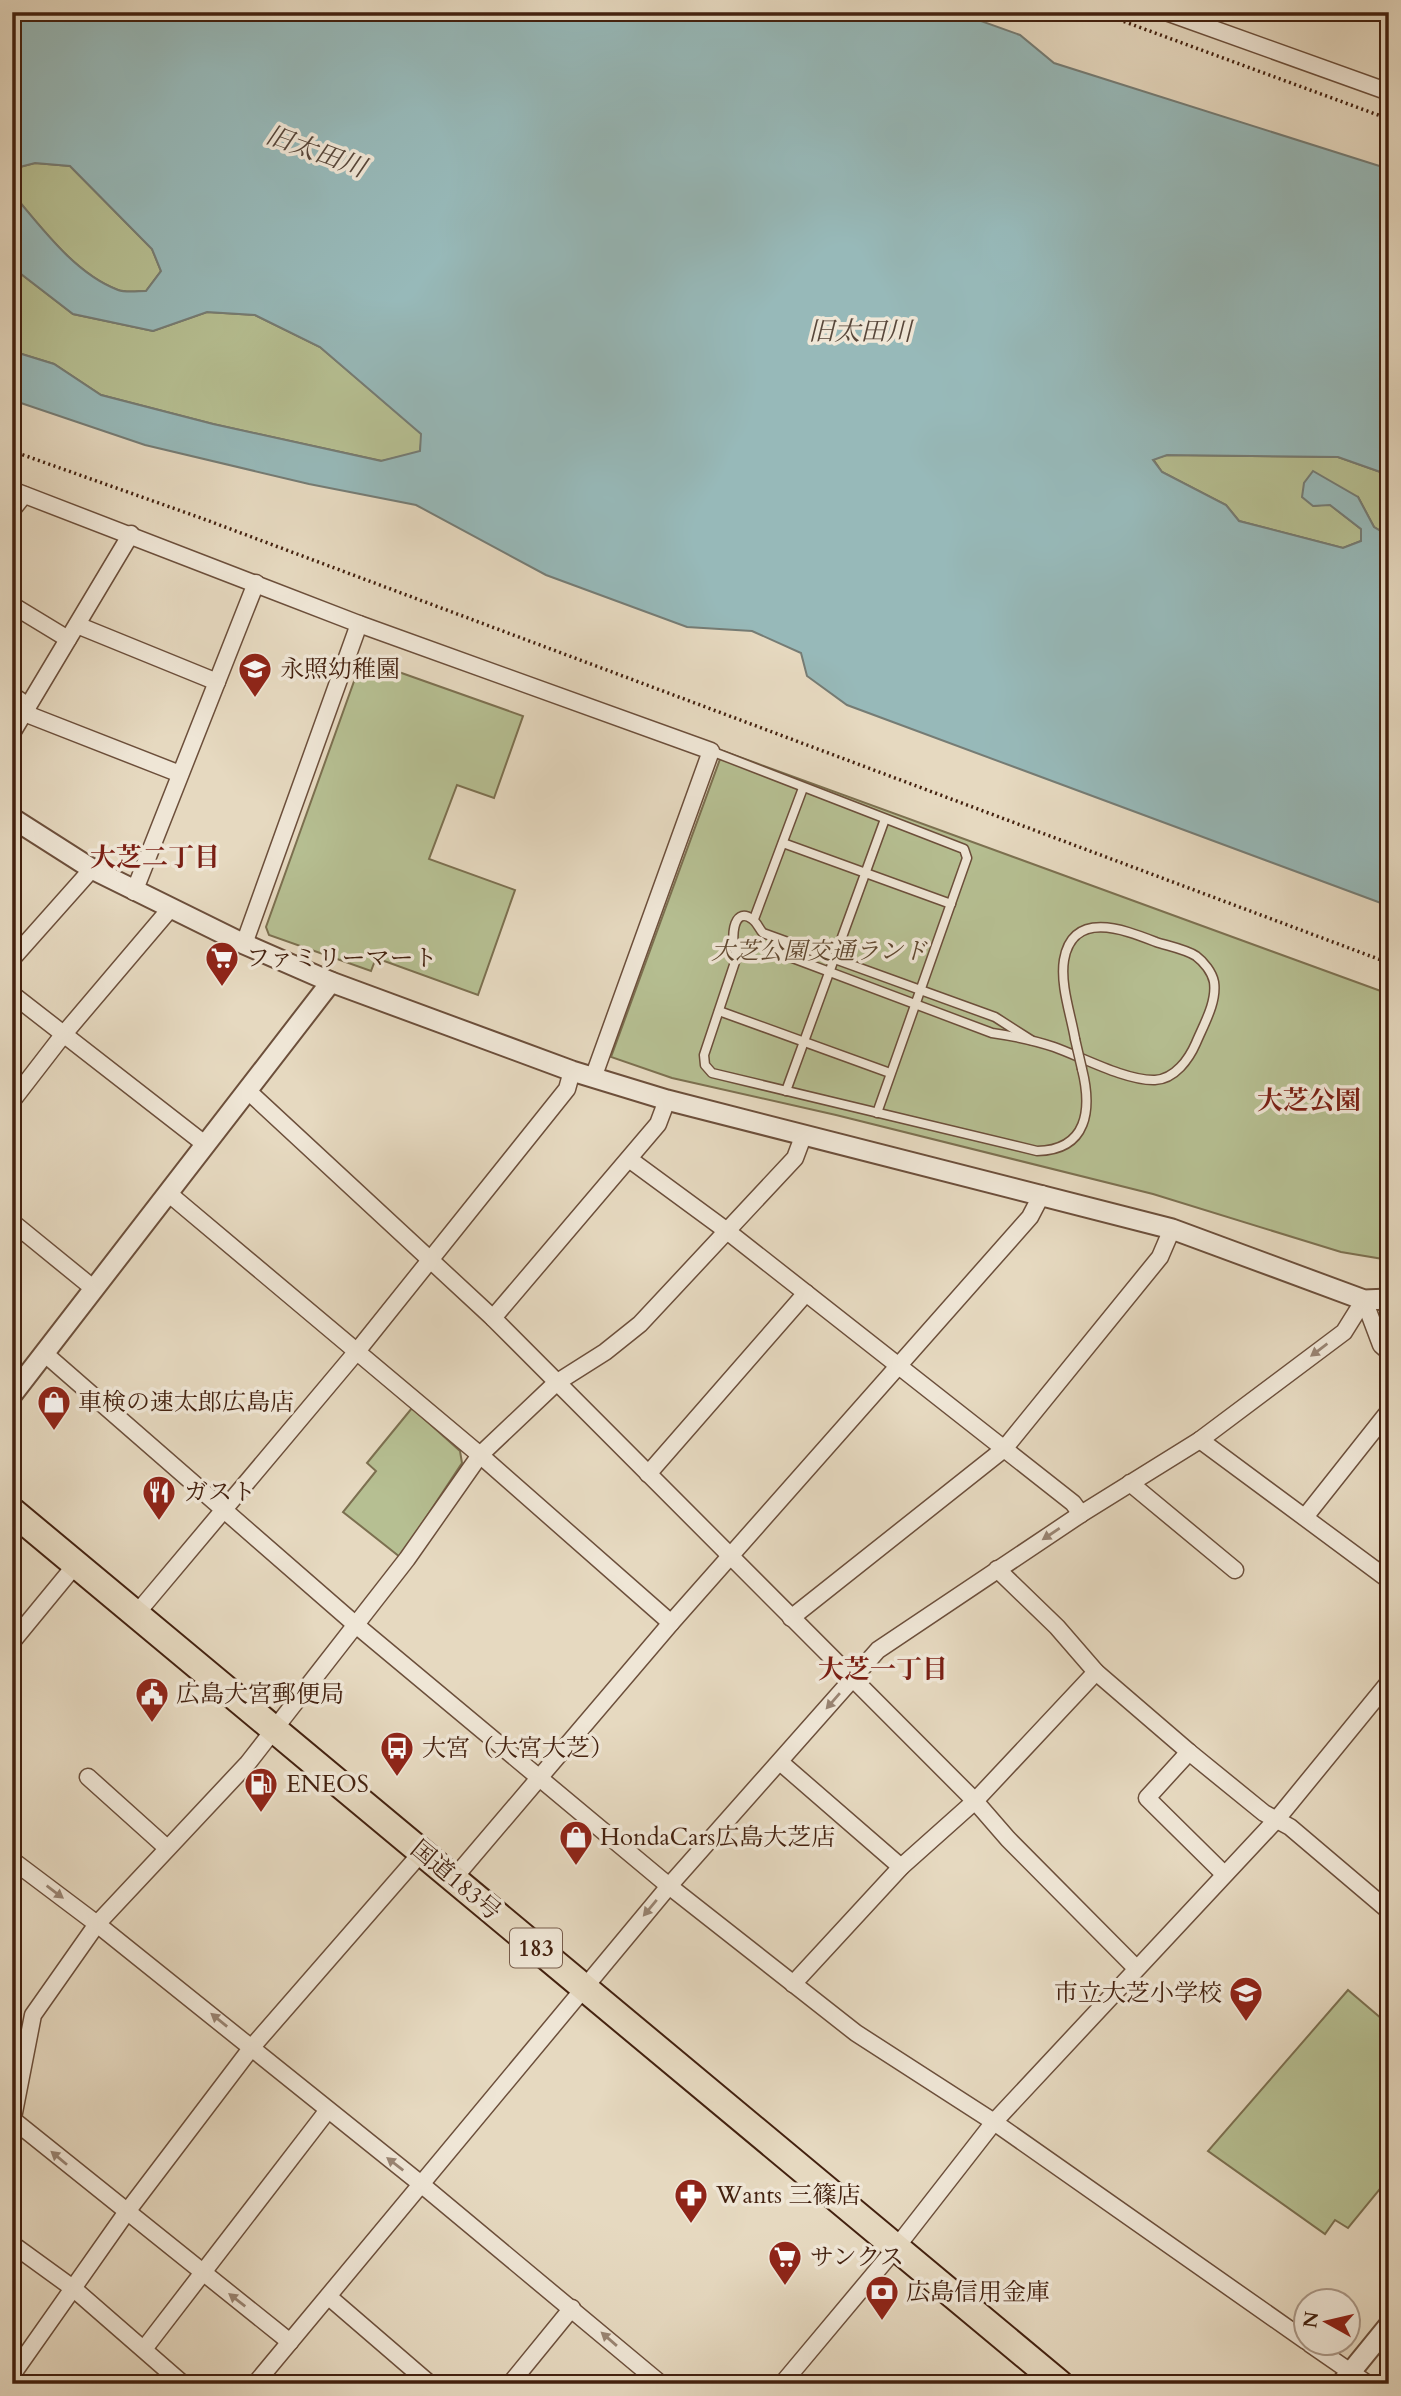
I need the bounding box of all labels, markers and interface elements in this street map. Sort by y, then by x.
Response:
water label: 旧太田川 [261,117,373,187]
water label: 旧太田川 [808,314,915,349]
school or university icon: 永照幼稚園 [236,650,274,699]
place label: 永照幼稚園 [280,653,400,686]
district label: 大芝二丁目 [90,840,220,875]
park label: 大芝公園交通ランド [711,935,928,968]
supermarket icon: ファミリーマート [203,939,241,988]
place label: ファミリーマート [246,942,438,975]
district label: 大芝公園 [1257,1083,1361,1118]
one-way arrow [1310,1343,1329,1357]
shop icon: 車検の速太郎広島店 [35,1383,73,1432]
place label: 車検の速太郎広島店 [78,1386,294,1419]
restaurant icon: ガスト [140,1473,178,1522]
place label: ガスト [184,1476,256,1509]
one-way arrow [1042,1527,1060,1541]
district label: 大芝一丁目 [818,1652,948,1687]
public building icon: 広島大宮郵便局 [133,1675,171,1724]
place label: 広島大宮郵便局 [176,1678,344,1711]
one-way arrow [825,1692,841,1710]
bus stop icon: 大宮（大宮大芝） [378,1729,416,1778]
place label: 大宮（大宮大芝） [422,1732,614,1765]
fuel station icon: ENEOS [242,1765,280,1814]
place label: ENEOS [286,1768,369,1801]
shop icon: HondaCars広島大芝店 [557,1818,595,1867]
place label: HondaCars広島大芝店 [600,1821,835,1854]
street label: 国道183号 [403,1833,508,1928]
one-way arrow [46,1884,64,1898]
one-way arrow [643,1900,658,1917]
road number: 183 [510,1928,562,1968]
school or university icon: 市立大芝小学校 [1227,1974,1265,2023]
place label: 市立大芝小学校 [1054,1977,1222,2010]
one-way arrow [210,2013,228,2028]
one-way arrow [51,2151,68,2166]
one-way arrow [387,2156,405,2171]
pharmacy icon: Wants 三篠店 [672,2176,710,2225]
place label: Wants 三篠店 [715,2179,861,2212]
supermarket icon: サンクス [766,2238,804,2287]
place label: サンクス [810,2241,904,2274]
bank icon: 広島信用金庫 [863,2273,901,2322]
place label: 広島信用金庫 [906,2276,1050,2309]
north arrow [1292,2288,1362,2358]
one-way arrow [228,2293,246,2308]
text: N [1297,2309,1325,2330]
one-way arrow [600,2331,618,2347]

